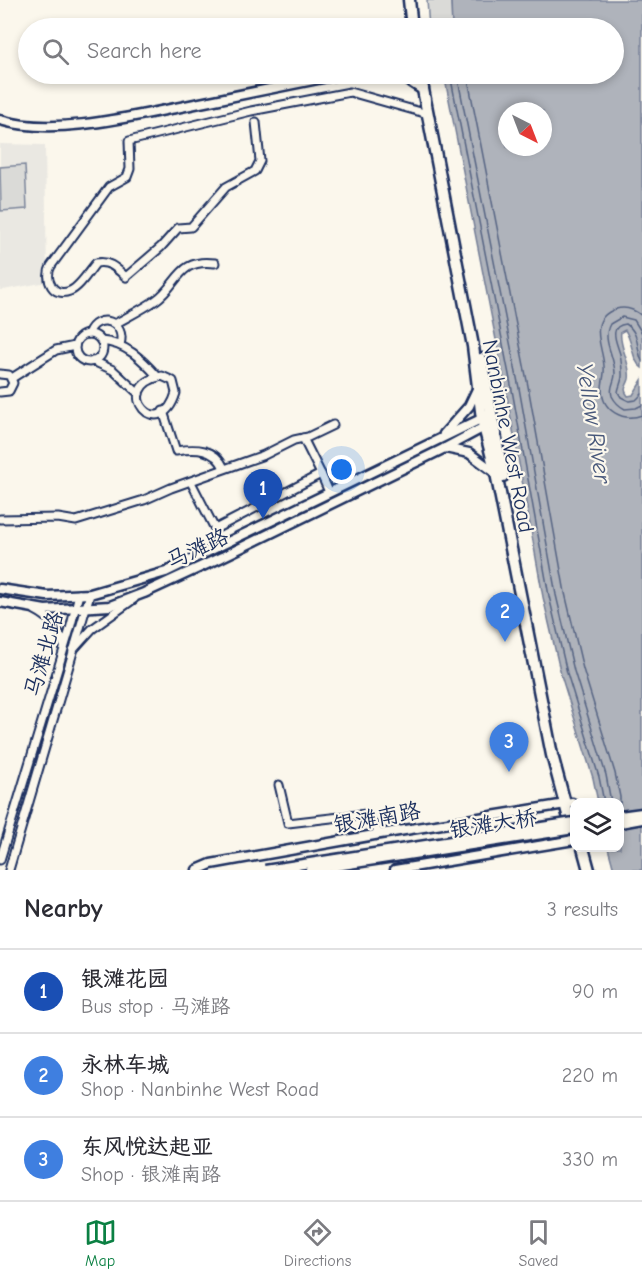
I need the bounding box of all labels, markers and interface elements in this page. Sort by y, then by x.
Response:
search box [18,18,624,84]
icon: search [39,35,72,68]
text: Search here [87,38,202,64]
north arrow [498,102,552,156]
street label: Nanbinhe West Road [477,338,539,535]
water label: Yellow River [571,361,618,487]
your location [327,455,356,484]
pin: 1 [244,470,282,519]
street label: 马滩路 [162,523,233,575]
pin: 2 [486,592,524,642]
street label: 马滩北路 [19,608,69,700]
pin: 3 [490,722,528,772]
street label: 银滩南路 [332,798,423,838]
map controls [570,798,624,852]
button: layers [570,798,624,852]
street label: 银滩大桥 [448,804,539,844]
text: Nearby [24,894,103,924]
text: 3 results [547,898,618,921]
text: 银滩花园 [81,966,169,992]
text: 1 [40,980,47,1003]
text: 90 m [572,980,618,1003]
text: Bus stop · 马滩路 [81,995,230,1018]
text: 永林车城 [81,1052,169,1078]
text: 2 [39,1064,48,1087]
text: 220 m [562,1064,618,1087]
text: Shop · Nanbinhe West Road [81,1078,319,1101]
text: 东风悦达起亚 [81,1134,213,1160]
text: 3 [39,1148,48,1171]
text: 330 m [562,1148,618,1171]
text: Shop · 银滩南路 [81,1163,221,1186]
tab: Map [84,1216,117,1270]
tab: Directions [284,1216,351,1270]
tab: Saved [518,1216,558,1270]

